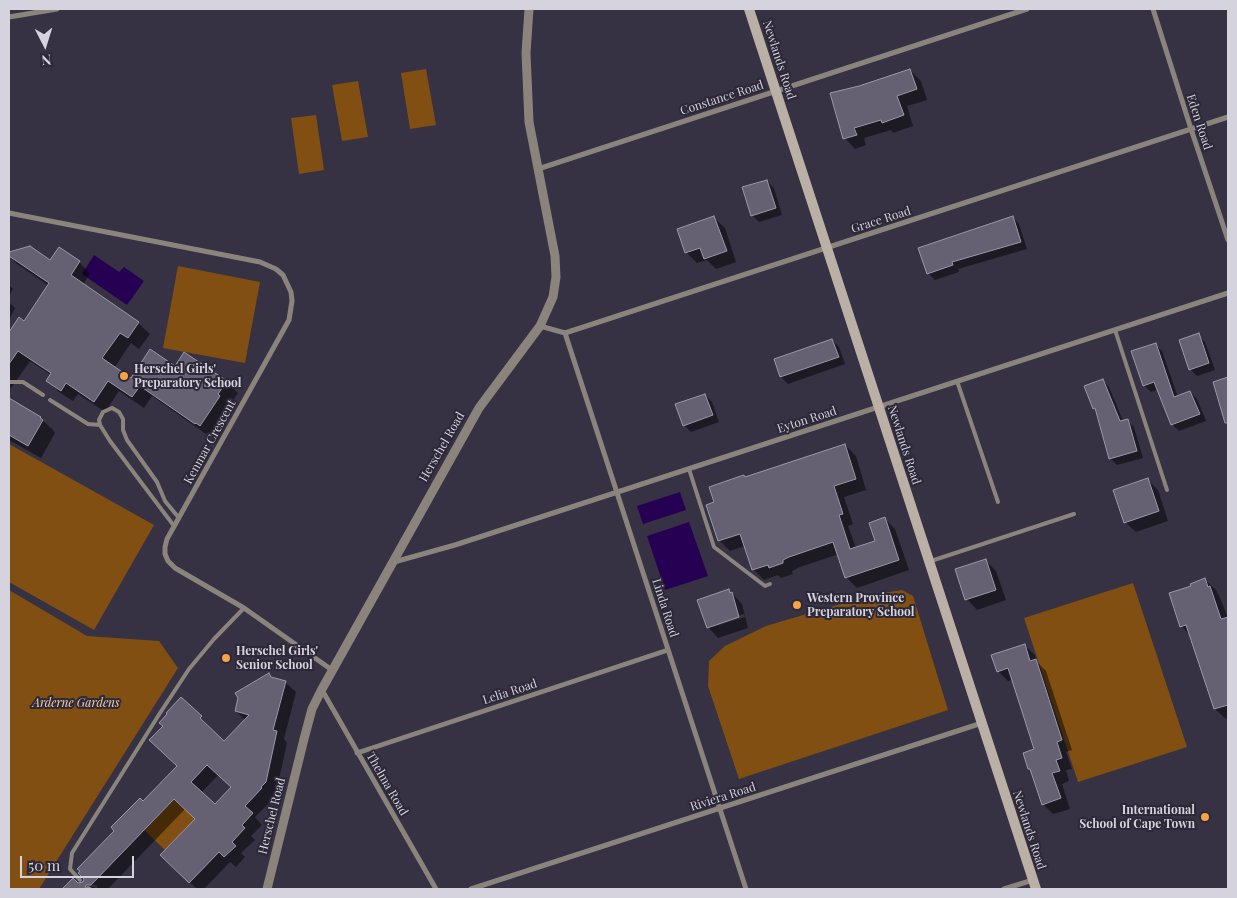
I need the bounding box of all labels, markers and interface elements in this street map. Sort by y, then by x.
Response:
street label: Newlands Road [759,19,799,101]
north arrow [20,20,70,70]
text: N [40,51,52,70]
street label: Constance Road [678,78,766,118]
street label: Eden Road [1183,92,1215,152]
street label: Grace Road [849,204,913,236]
place label: Herschel Girls' Preparatory School [134,362,241,390]
marker: Herschel Girls' Preparatory School [118,370,130,382]
street label: Kenmar Crescent [181,397,239,487]
street label: Eyton Road [775,404,839,436]
street label: Newlands Road [884,404,924,486]
street label: Herschel Road [416,409,468,485]
street label: Linda Road [649,577,681,639]
place label: Western Province Preparatory School [807,591,914,619]
marker: Western Province Preparatory School [791,599,803,611]
place label: Herschel Girls' Senior School [236,644,318,672]
marker: Herschel Girls' Senior School [220,652,232,664]
street label: Lelia Road [481,676,539,708]
park label: Arderne Gardens [32,696,120,710]
street label: Thelma Road [363,750,411,818]
street label: Herschel Road [256,776,288,856]
street label: Riviera Road [688,780,758,814]
street label: Newlands Road [1009,789,1049,871]
place label: International School of Cape Town [1079,803,1195,831]
marker: International School of Cape Town [1199,811,1211,823]
scale bar [22,846,136,878]
text: 50 m [28,855,60,875]

